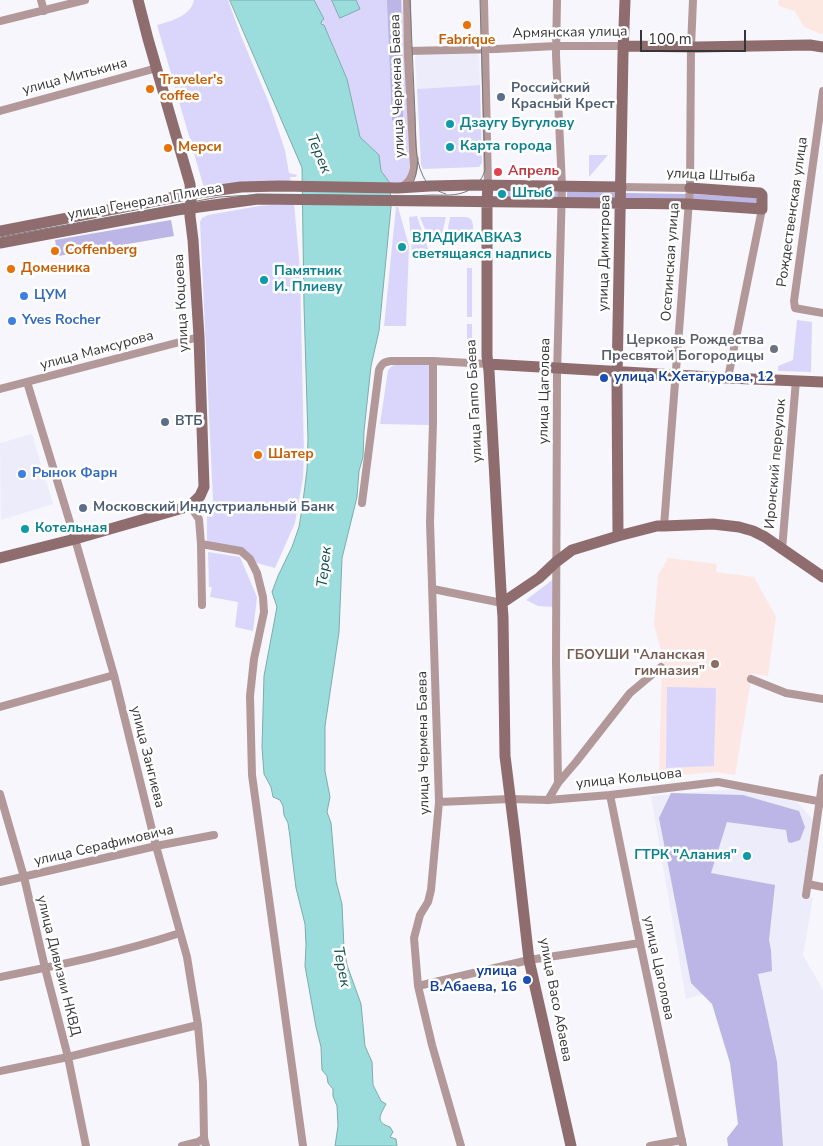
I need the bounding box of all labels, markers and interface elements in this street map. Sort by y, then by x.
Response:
street label: улица Чермена Баева [387,14,409,158]
marker: Fabrique [461,19,473,31]
scale bar [643,20,749,52]
street label: Армянская улица [512,24,628,42]
text: 100 m [648,29,692,49]
place label: Fabrique [439,33,495,49]
street label: улица Митькина [21,55,129,99]
place label: Traveler's coffee [160,73,223,105]
place label: Российский Красный Крест [511,81,615,114]
marker: Traveler's coffee [144,83,156,95]
marker: Российский Красный Крест [495,91,507,103]
place label: Дзаугу Бугулову [460,116,574,132]
marker: Дзаугу Бугулову [444,118,456,130]
water label: Терек [302,132,334,176]
street label: Рождественская улица [774,136,812,288]
place label: Карта города [460,139,552,155]
place label: Мерси [178,140,222,156]
marker: Карта города [444,141,456,153]
marker: Мерси [162,142,174,154]
place label: Апрель [508,164,559,180]
street label: улица Штыба [666,165,756,187]
marker: Апрель [492,166,504,178]
street label: улица Генерала Плиева [66,180,224,224]
place label: Штыб [512,186,553,202]
marker: Штыб [496,188,508,200]
street label: улица Димитрова [596,194,614,312]
street label: Осетинская улица [658,202,684,322]
place label: ВЛАДИКАВКАЗ светящаяся надпись [412,231,552,264]
marker: ВЛАДИКАВКАЗ светящаяся надпись [396,241,408,253]
place label: Coffenberg [65,243,137,259]
marker: Coffenberg [49,245,61,257]
street label: улица Коцоева [171,253,193,353]
place label: Доменика [21,261,90,277]
marker: Доменика [5,263,17,275]
place label: Памятник И. Плиеву [274,264,343,296]
marker: Памятник И. Плиеву [258,274,270,286]
place label: ЦУМ [34,288,67,304]
marker: ЦУМ [18,290,30,302]
place label: Yves Rocher [22,313,100,329]
marker: Yves Rocher [6,315,18,327]
street label: улица Мамсурова [38,328,156,374]
place label: Церковь Рождества Пресвятой Богородицы [601,333,764,366]
street label: улица Цаголова [536,338,554,444]
street label: улица Гаппо Баева [463,339,487,463]
marker: Церковь Рождества Пресвятой Богородицы [768,343,780,355]
place label: улица К.Хетагурова, 12 [614,370,774,386]
marker: улица К.Хетагурова, 12 [598,372,610,384]
street label: Иронский переулок [762,398,790,530]
place label: ВТБ [175,414,203,430]
marker: ВТБ [159,416,171,428]
place label: Шатер [268,447,314,463]
marker: Шатер [252,449,264,461]
place label: Рынок Фарн [32,466,118,482]
marker: Рынок Фарн [16,468,28,480]
place label: Московский Индустриальный Банк [93,500,334,516]
marker: Московский Индустриальный Банк [77,502,89,514]
place label: Котельная [35,521,107,537]
marker: Котельная [19,523,31,535]
water label: Терек [314,546,336,588]
place label: ГБОУШИ "Аланская гимназия" [567,648,705,680]
marker: ГБОУШИ "Аланская гимназия" [709,658,721,670]
street label: улица Чермена Баева [414,671,434,815]
street label: улица Зангиева [126,704,168,810]
street label: улица Кольцова [575,765,683,793]
street label: улица Серафимовича [32,822,176,870]
place label: ГТРК "Алания" [634,848,737,864]
marker: ГТРК "Алания" [741,850,753,862]
street label: улица Дивизии НКВД [32,894,84,1038]
street label: улица Цаголова [639,914,677,1022]
street label: улица Васо Абаева [535,937,575,1063]
water label: Терек [328,945,354,989]
place label: улица В.Абаева, 16 [430,964,517,996]
marker: улица В.Абаева, 16 [521,974,533,986]

